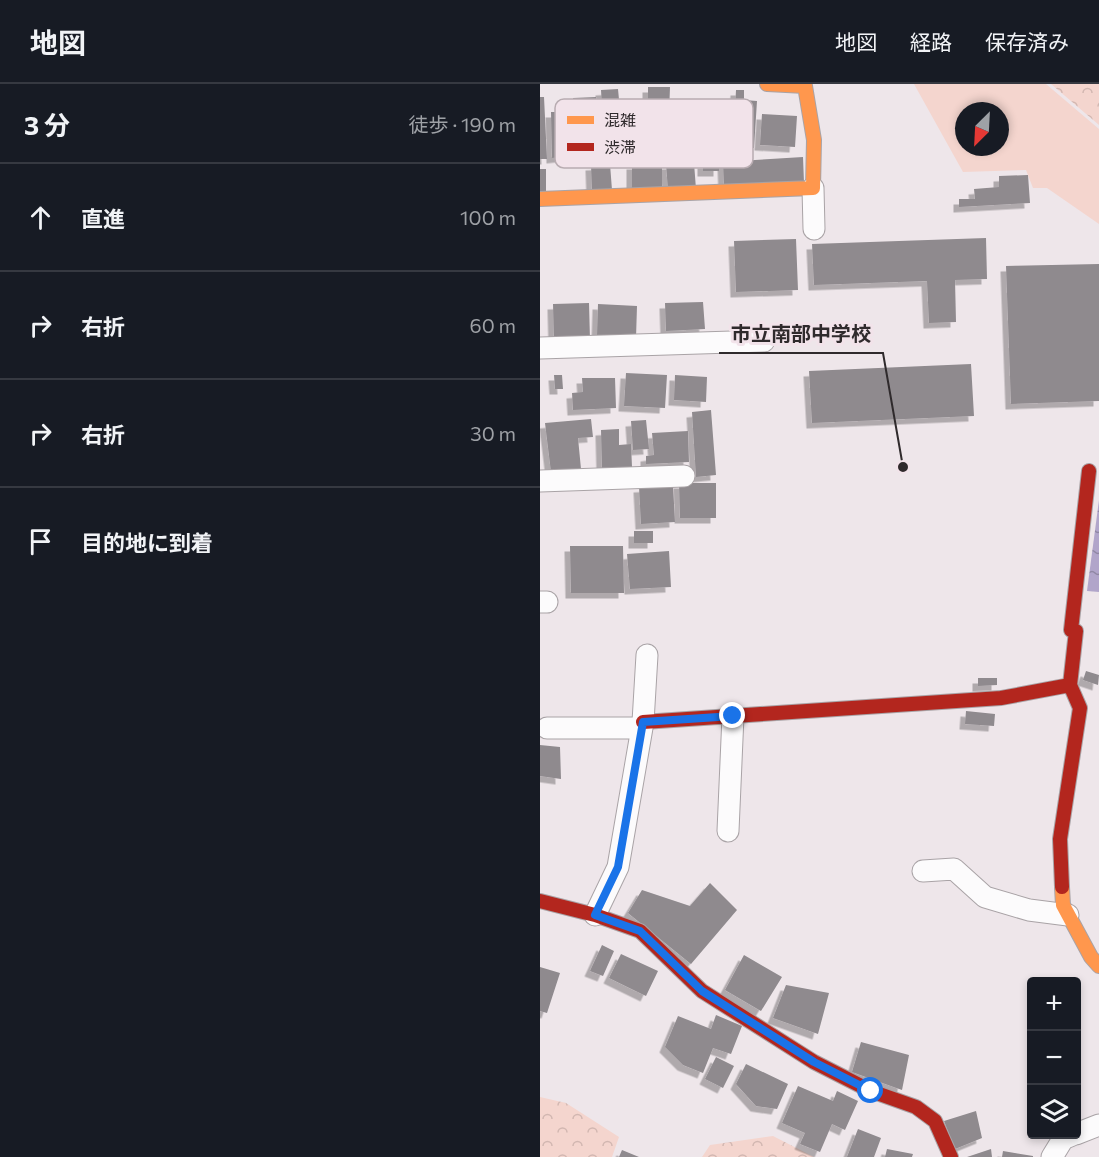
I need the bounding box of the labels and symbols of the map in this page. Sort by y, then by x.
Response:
legend [555,99,753,168]
north arrow [955,102,1009,156]
text: 混雑 [604,110,636,129]
text: 渋滞 [604,137,636,156]
callout: 市立南部中学校 [719,315,883,353]
text: 市立南部中学校 [731,321,871,345]
route end [719,702,745,728]
route start [857,1077,883,1103]

